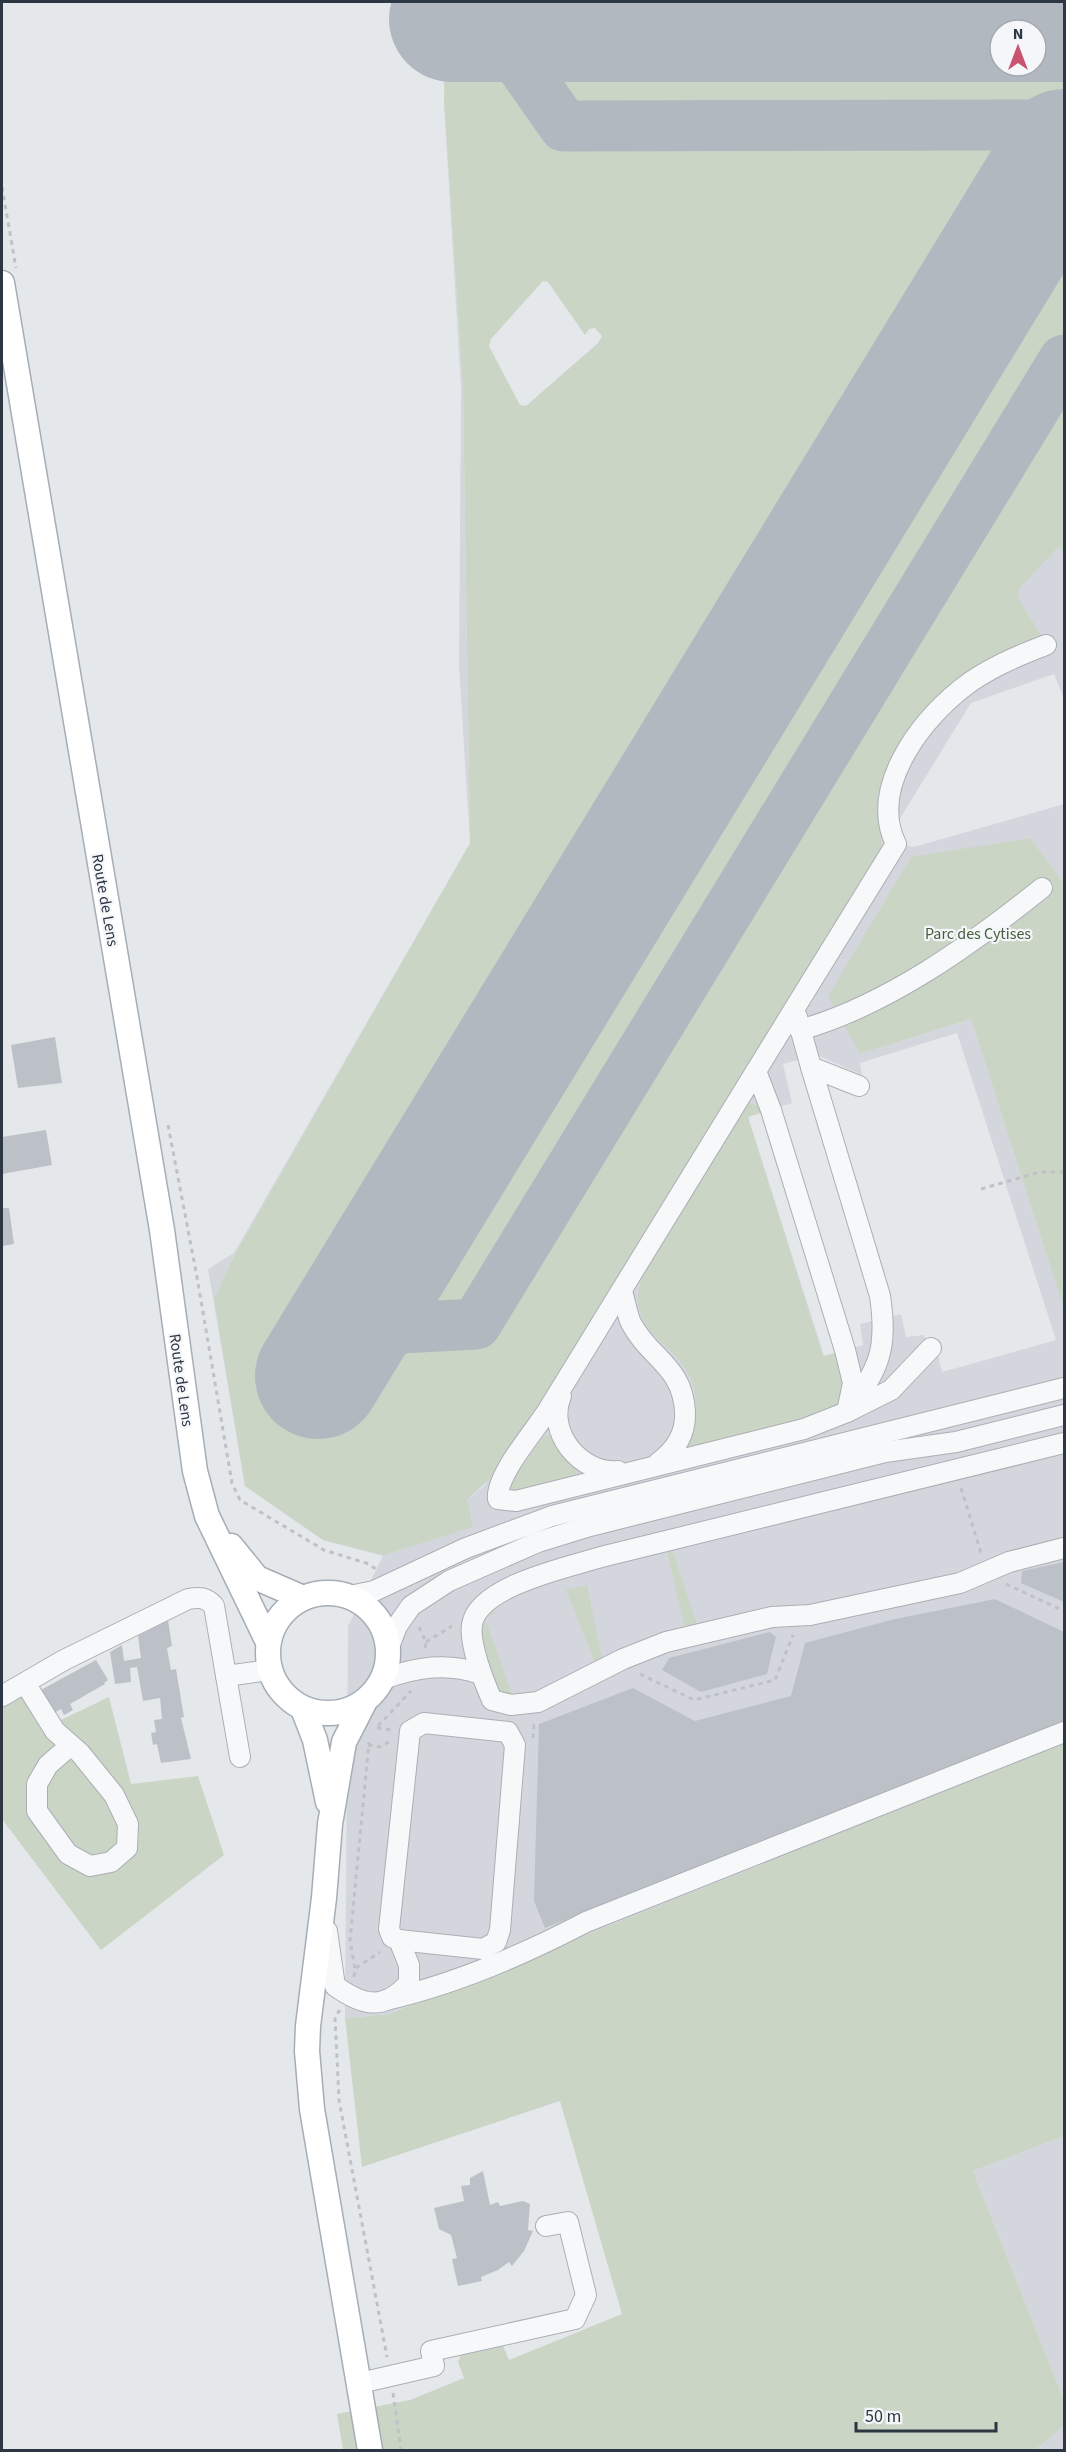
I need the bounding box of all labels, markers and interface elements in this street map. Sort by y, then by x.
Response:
north arrow [988,18,1048,78]
text: N [1013,23,1023,45]
street label: Route de Lens [86,852,124,948]
park label: Parc des Cytises [925,923,1031,945]
street label: Route de Lens [164,1332,198,1428]
scale bar [856,2395,996,2433]
text: 50 m [865,2404,901,2429]

